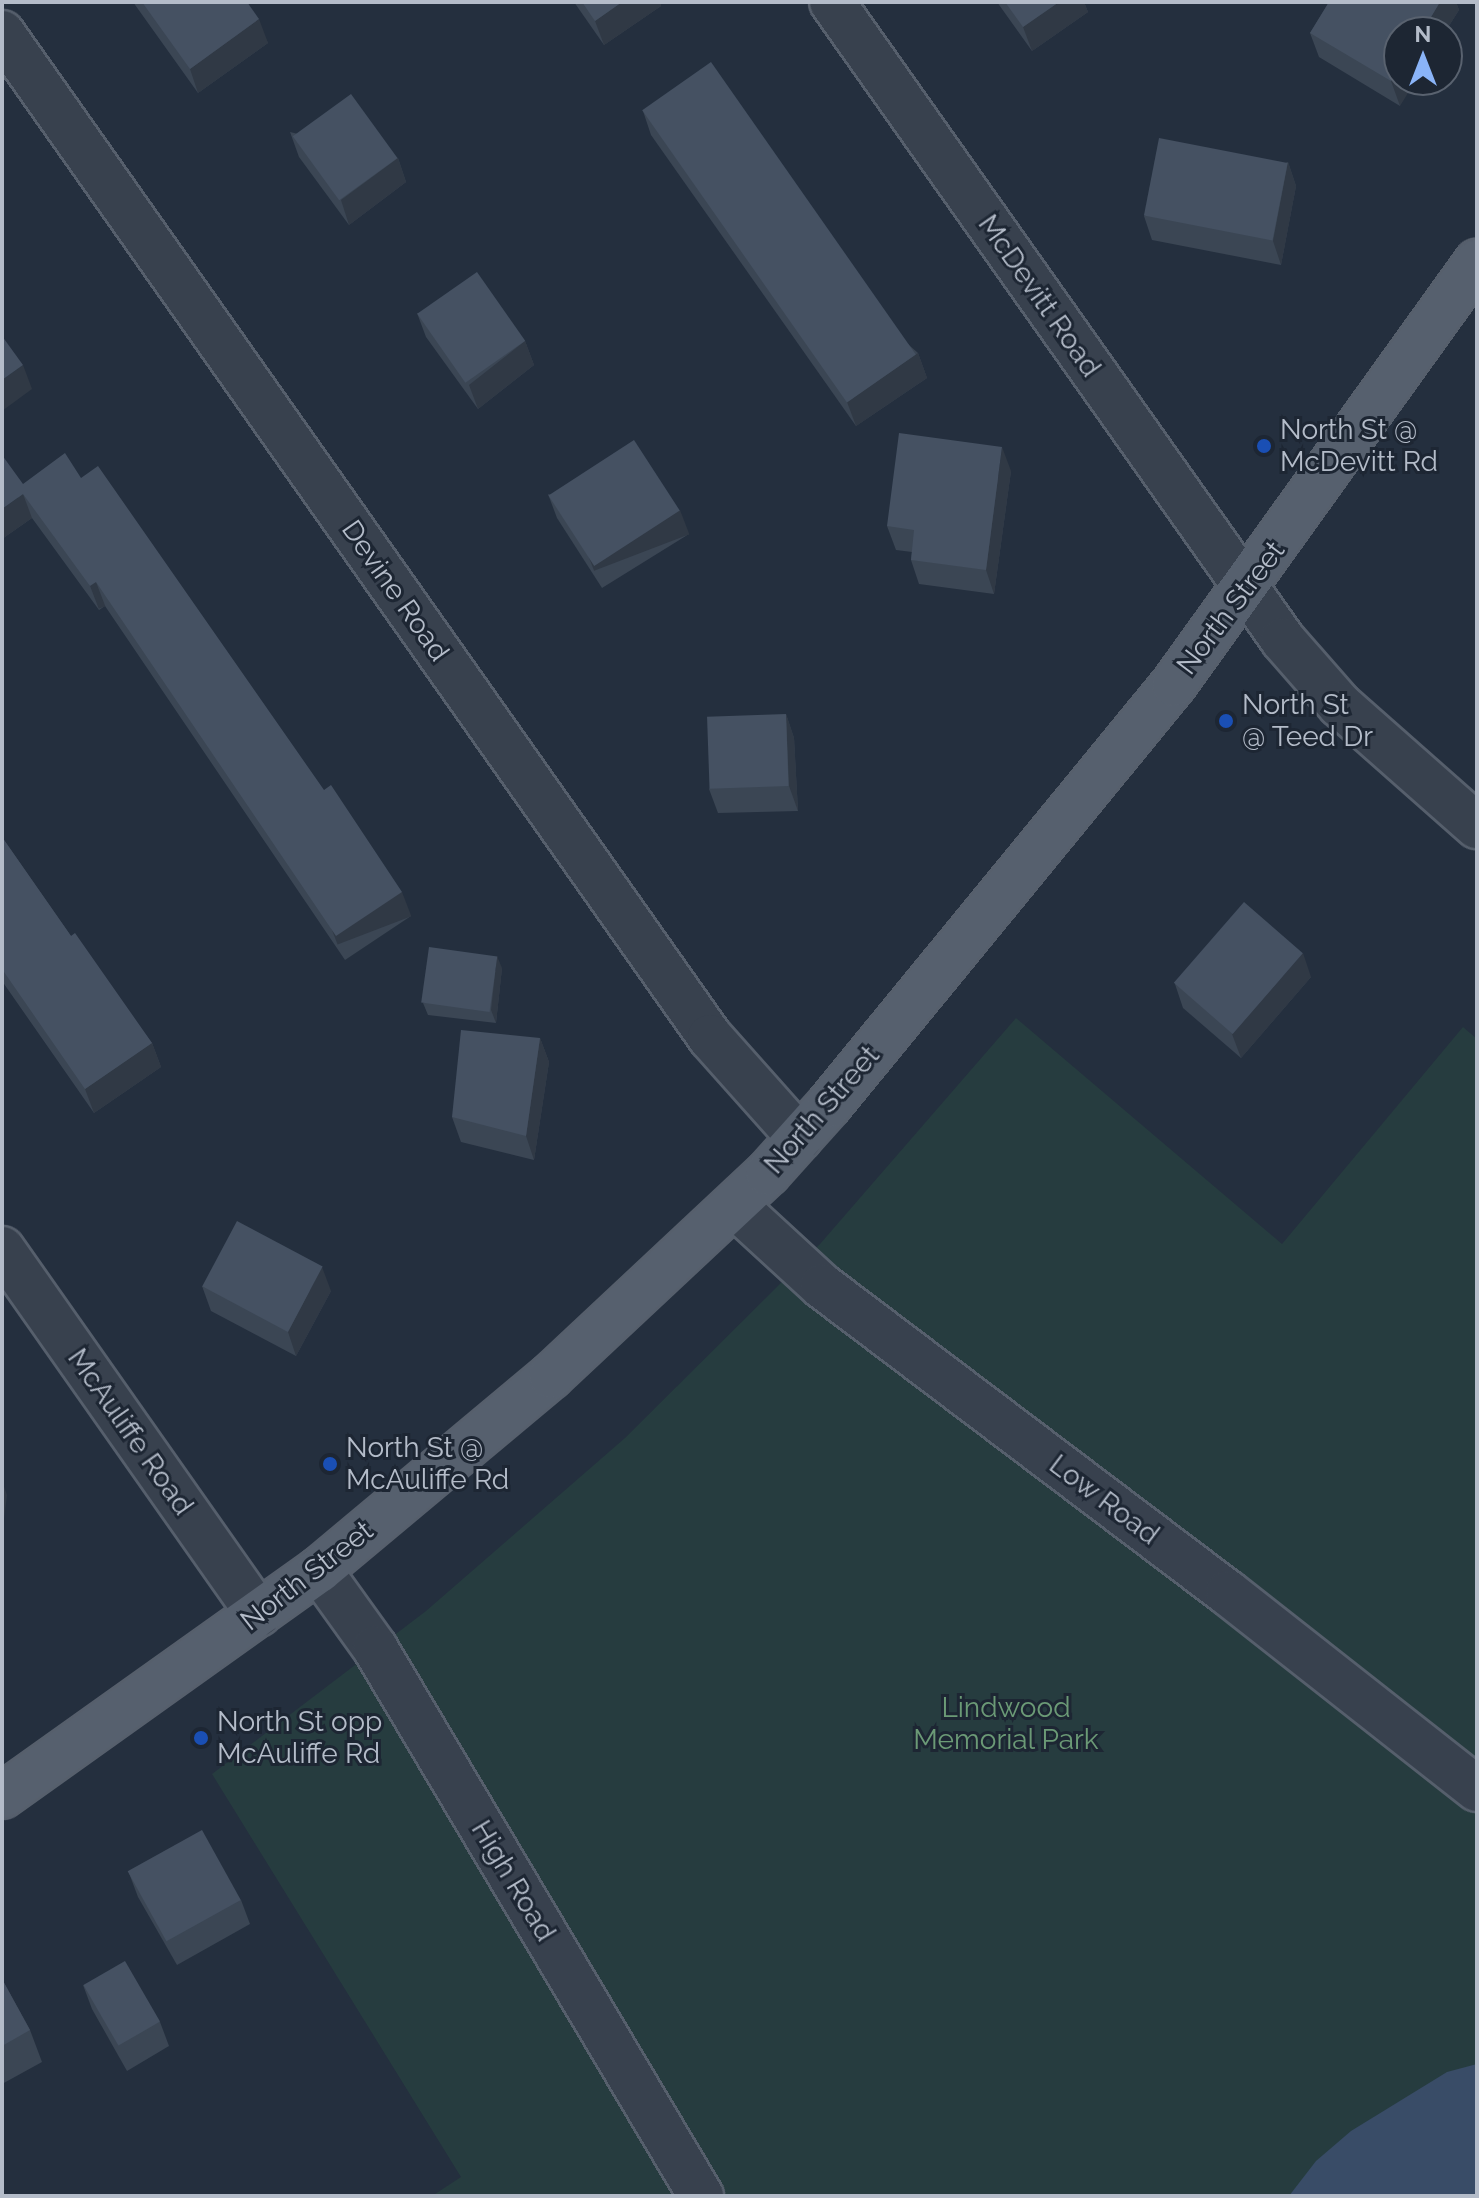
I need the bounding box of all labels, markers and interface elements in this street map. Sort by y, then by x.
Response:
north arrow [1383,16,1463,96]
text: N [1415,21,1431,47]
street label: McDevitt Road [971,209,1107,383]
place label: North St @ McDevitt Rd [1280,413,1438,479]
marker: North St @ McDevitt Rd [1255,437,1273,455]
street label: Devine Road [334,514,456,668]
street label: North Street [1170,535,1292,681]
place label: North St @ Teed Dr [1242,688,1374,754]
marker: North St @ Teed Dr [1217,712,1235,730]
street label: North Street [757,1039,887,1181]
street label: McAuliffe Road [60,1342,200,1522]
place label: North St @ McAuliffe Rd [346,1431,509,1497]
street label: Low Road [1042,1448,1166,1552]
marker: North St @ McAuliffe Rd [321,1455,339,1473]
street label: North Street [234,1514,380,1638]
park label: Lindwood Memorial Park [913,1691,1099,1757]
place label: North St opp McAuliffe Rd [217,1705,382,1771]
marker: North St opp McAuliffe Rd [192,1729,210,1747]
street label: High Road [464,1815,562,1947]

